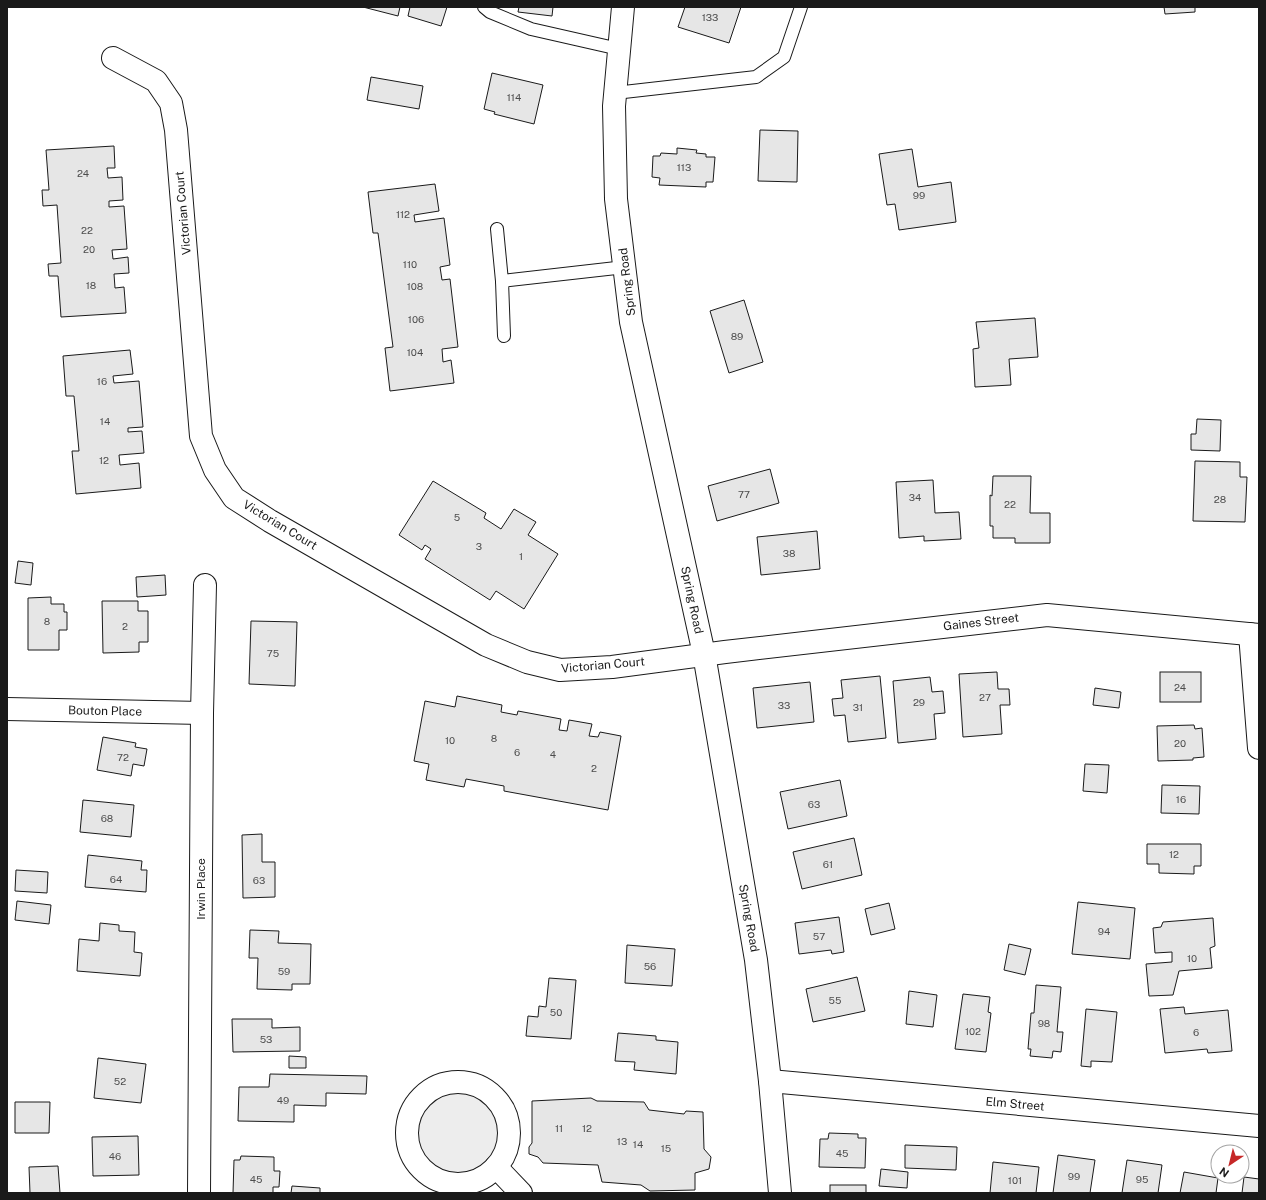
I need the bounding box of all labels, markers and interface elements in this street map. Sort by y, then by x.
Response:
house number: 133 [702,11,718,23]
house number: 114 [507,91,521,103]
house number: 113 [677,161,691,173]
house number: 24 [77,167,89,179]
street label: Victorian Court [172,170,194,255]
house number: 99 [913,189,925,201]
house number: 112 [396,208,410,220]
house number: 22 [81,224,93,236]
house number: 20 [83,243,95,255]
street label: Spring Road [616,247,638,317]
house number: 110 [403,258,417,270]
house number: 18 [86,279,96,291]
house number: 108 [407,280,423,292]
house number: 106 [408,313,424,325]
house number: 89 [731,330,743,342]
house number: 104 [407,346,423,358]
house number: 16 [97,375,107,387]
house number: 14 [100,415,110,427]
house number: 12 [99,454,109,466]
house number: 77 [738,488,750,500]
house number: 34 [909,491,921,503]
house number: 28 [1214,493,1226,505]
street label: Victorian Court [240,497,320,553]
house number: 22 [1004,498,1016,510]
house number: 5 [454,511,460,523]
house number: 3 [476,540,482,552]
house number: 38 [783,547,795,559]
house number: 1 [519,550,523,562]
street label: Spring Road [678,565,706,635]
street label: Gaines Street [942,610,1020,634]
house number: 8 [44,615,50,627]
house number: 2 [122,620,128,632]
house number: 75 [267,647,279,659]
street label: Victorian Court [561,654,646,676]
house number: 24 [1174,681,1186,693]
house number: 27 [979,691,991,703]
house number: 29 [913,696,925,708]
house number: 33 [778,699,790,711]
house number: 31 [853,701,863,713]
street label: Bouton Place [68,703,142,719]
house number: 8 [491,732,497,744]
house number: 10 [445,734,455,746]
house number: 20 [1174,737,1186,749]
house number: 6 [514,746,520,758]
house number: 4 [550,748,556,760]
house number: 72 [117,751,129,763]
house number: 2 [591,762,597,774]
house number: 16 [1176,793,1186,805]
house number: 63 [808,798,820,810]
house number: 68 [101,812,113,824]
house number: 12 [1169,848,1179,860]
street label: Irwin Place [194,858,208,920]
house number: 61 [823,858,833,870]
house number: 64 [110,873,122,885]
house number: 63 [253,874,265,886]
street label: Spring Road [736,883,762,953]
house number: 94 [1098,925,1110,937]
house number: 57 [813,930,825,942]
house number: 10 [1187,952,1197,964]
house number: 56 [644,960,656,972]
house number: 59 [278,965,290,977]
house number: 55 [829,994,841,1006]
house number: 50 [550,1006,562,1018]
house number: 98 [1038,1017,1050,1029]
house number: 102 [965,1025,981,1037]
house number: 6 [1193,1026,1199,1038]
house number: 53 [260,1033,272,1045]
house number: 52 [114,1075,126,1087]
house number: 49 [277,1094,289,1106]
street label: Elm Street [985,1094,1045,1114]
house number: 11 [555,1122,563,1134]
house number: 12 [582,1122,592,1134]
house number: 13 [617,1135,627,1147]
house number: 14 [633,1138,643,1150]
house number: 15 [661,1142,671,1154]
north arrow [1210,1144,1250,1184]
house number: 45 [836,1147,848,1159]
house number: 46 [109,1150,121,1162]
text: N [1217,1165,1231,1180]
house number: 99 [1068,1170,1080,1182]
house number: 45 [250,1173,262,1185]
house number: 95 [1136,1173,1148,1185]
house number: 101 [1008,1174,1022,1186]

